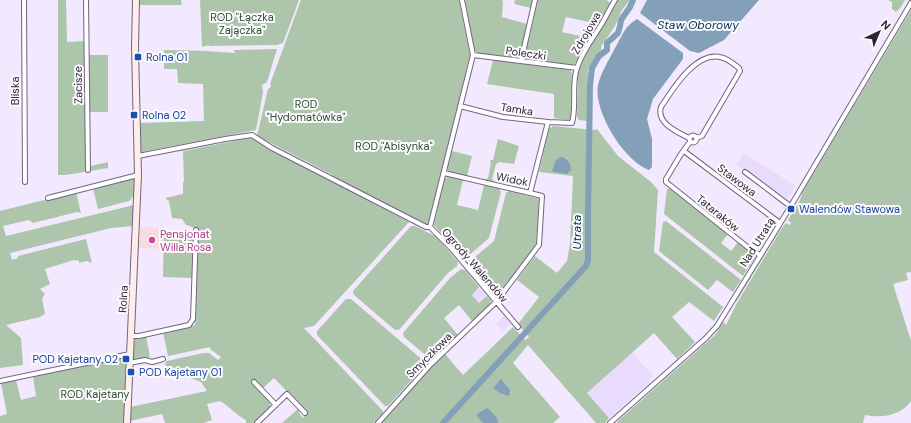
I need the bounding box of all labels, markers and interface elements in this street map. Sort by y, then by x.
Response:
street label: Zdrojowa [568,9,604,57]
park label: ROD "Łączka Zajączka" [210,10,274,37]
north arrow [859,12,899,52]
water label: Staw Oborowy [657,17,739,33]
text: N [878,17,894,33]
street label: Poleczki [505,43,547,63]
place label: Rolna 01 [146,50,187,64]
marker: Rolna 01 [133,52,143,62]
street label: Zacisze [71,66,85,104]
street label: Bliska [8,77,22,105]
park label: ROD "Hydomatówka" [267,97,345,124]
street label: Tamka [500,100,534,118]
place label: Rolna 02 [142,108,186,122]
marker: Rolna 02 [129,110,139,120]
park label: ROD "Abisynka" [355,139,433,153]
street label: Stawowa [715,161,759,199]
street label: Widok [495,169,530,189]
street label: Tataraków [694,191,743,235]
place label: Walendów Stawowa [799,202,900,216]
marker: Walendów Stawowa [786,204,796,214]
water label: Utrata [569,214,585,249]
street label: Nad Utratą [736,215,778,269]
street label: Ogrody Walendów [439,225,511,305]
place label: Pensjonat Willa Rosa [160,227,211,254]
marker: Pensjonat Willa Rosa [147,235,157,245]
street label: Rolna [115,285,131,313]
street label: Smyczkowa [403,329,455,381]
place label: POD Kajetany 02 [32,352,118,366]
marker: POD Kajetany 02 [121,354,131,364]
place label: POD Kajetany 01 [139,365,222,379]
marker: POD Kajetany 01 [126,367,136,377]
park label: ROD Kajetany [60,387,130,401]

